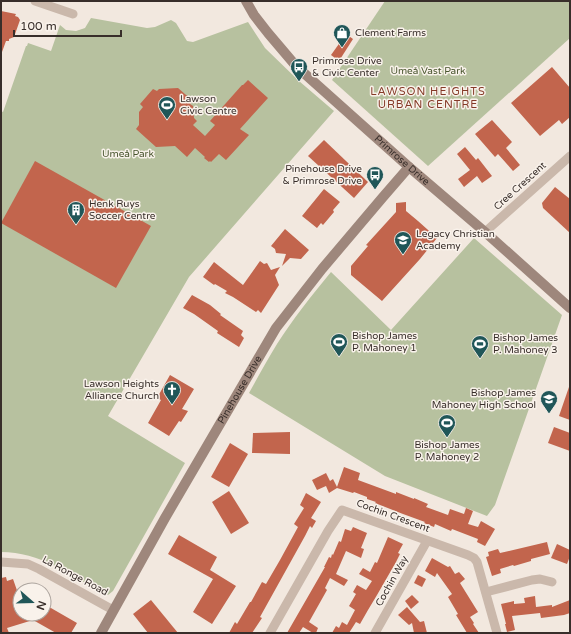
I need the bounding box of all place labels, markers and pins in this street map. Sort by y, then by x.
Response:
shop icon: Clement Farms [332,23,352,48]
place label: Clement Farms [355,27,426,39]
place label: Primrose Drive & Civic Center [312,55,382,79]
bus stop icon: Primrose Drive & Civic Center [289,57,309,82]
place label: Lawson Civic Centre [180,93,237,117]
sports icon: Lawson Civic Centre [157,95,177,120]
place label: Pinehouse Drive & Primrose Drive [282,163,362,187]
bus stop icon: Pinehouse Drive & Primrose Drive [365,165,385,190]
place label: Henk Ruys Soccer Centre [89,198,156,222]
building icon: Henk Ruys Soccer Centre [66,200,86,225]
place label: Legacy Christian Academy [416,228,495,252]
school or university icon: Legacy Christian Academy [393,230,413,255]
place label: Bishop James P. Mahoney 1 [352,330,417,354]
sports icon: Bishop James P. Mahoney 1 [329,332,349,357]
place label: Bishop James P. Mahoney 3 [493,332,558,356]
sports icon: Bishop James P. Mahoney 3 [470,334,490,359]
place label: Lawson Heights Alliance Church [84,378,159,402]
church icon: Lawson Heights Alliance Church [162,380,182,405]
place label: Bishop James Mahoney High School [432,387,536,411]
school or university icon: Bishop James Mahoney High School [539,389,559,414]
sports icon: Bishop James P. Mahoney 2 [437,413,457,438]
place label: Bishop James P. Mahoney 2 [414,439,480,463]

